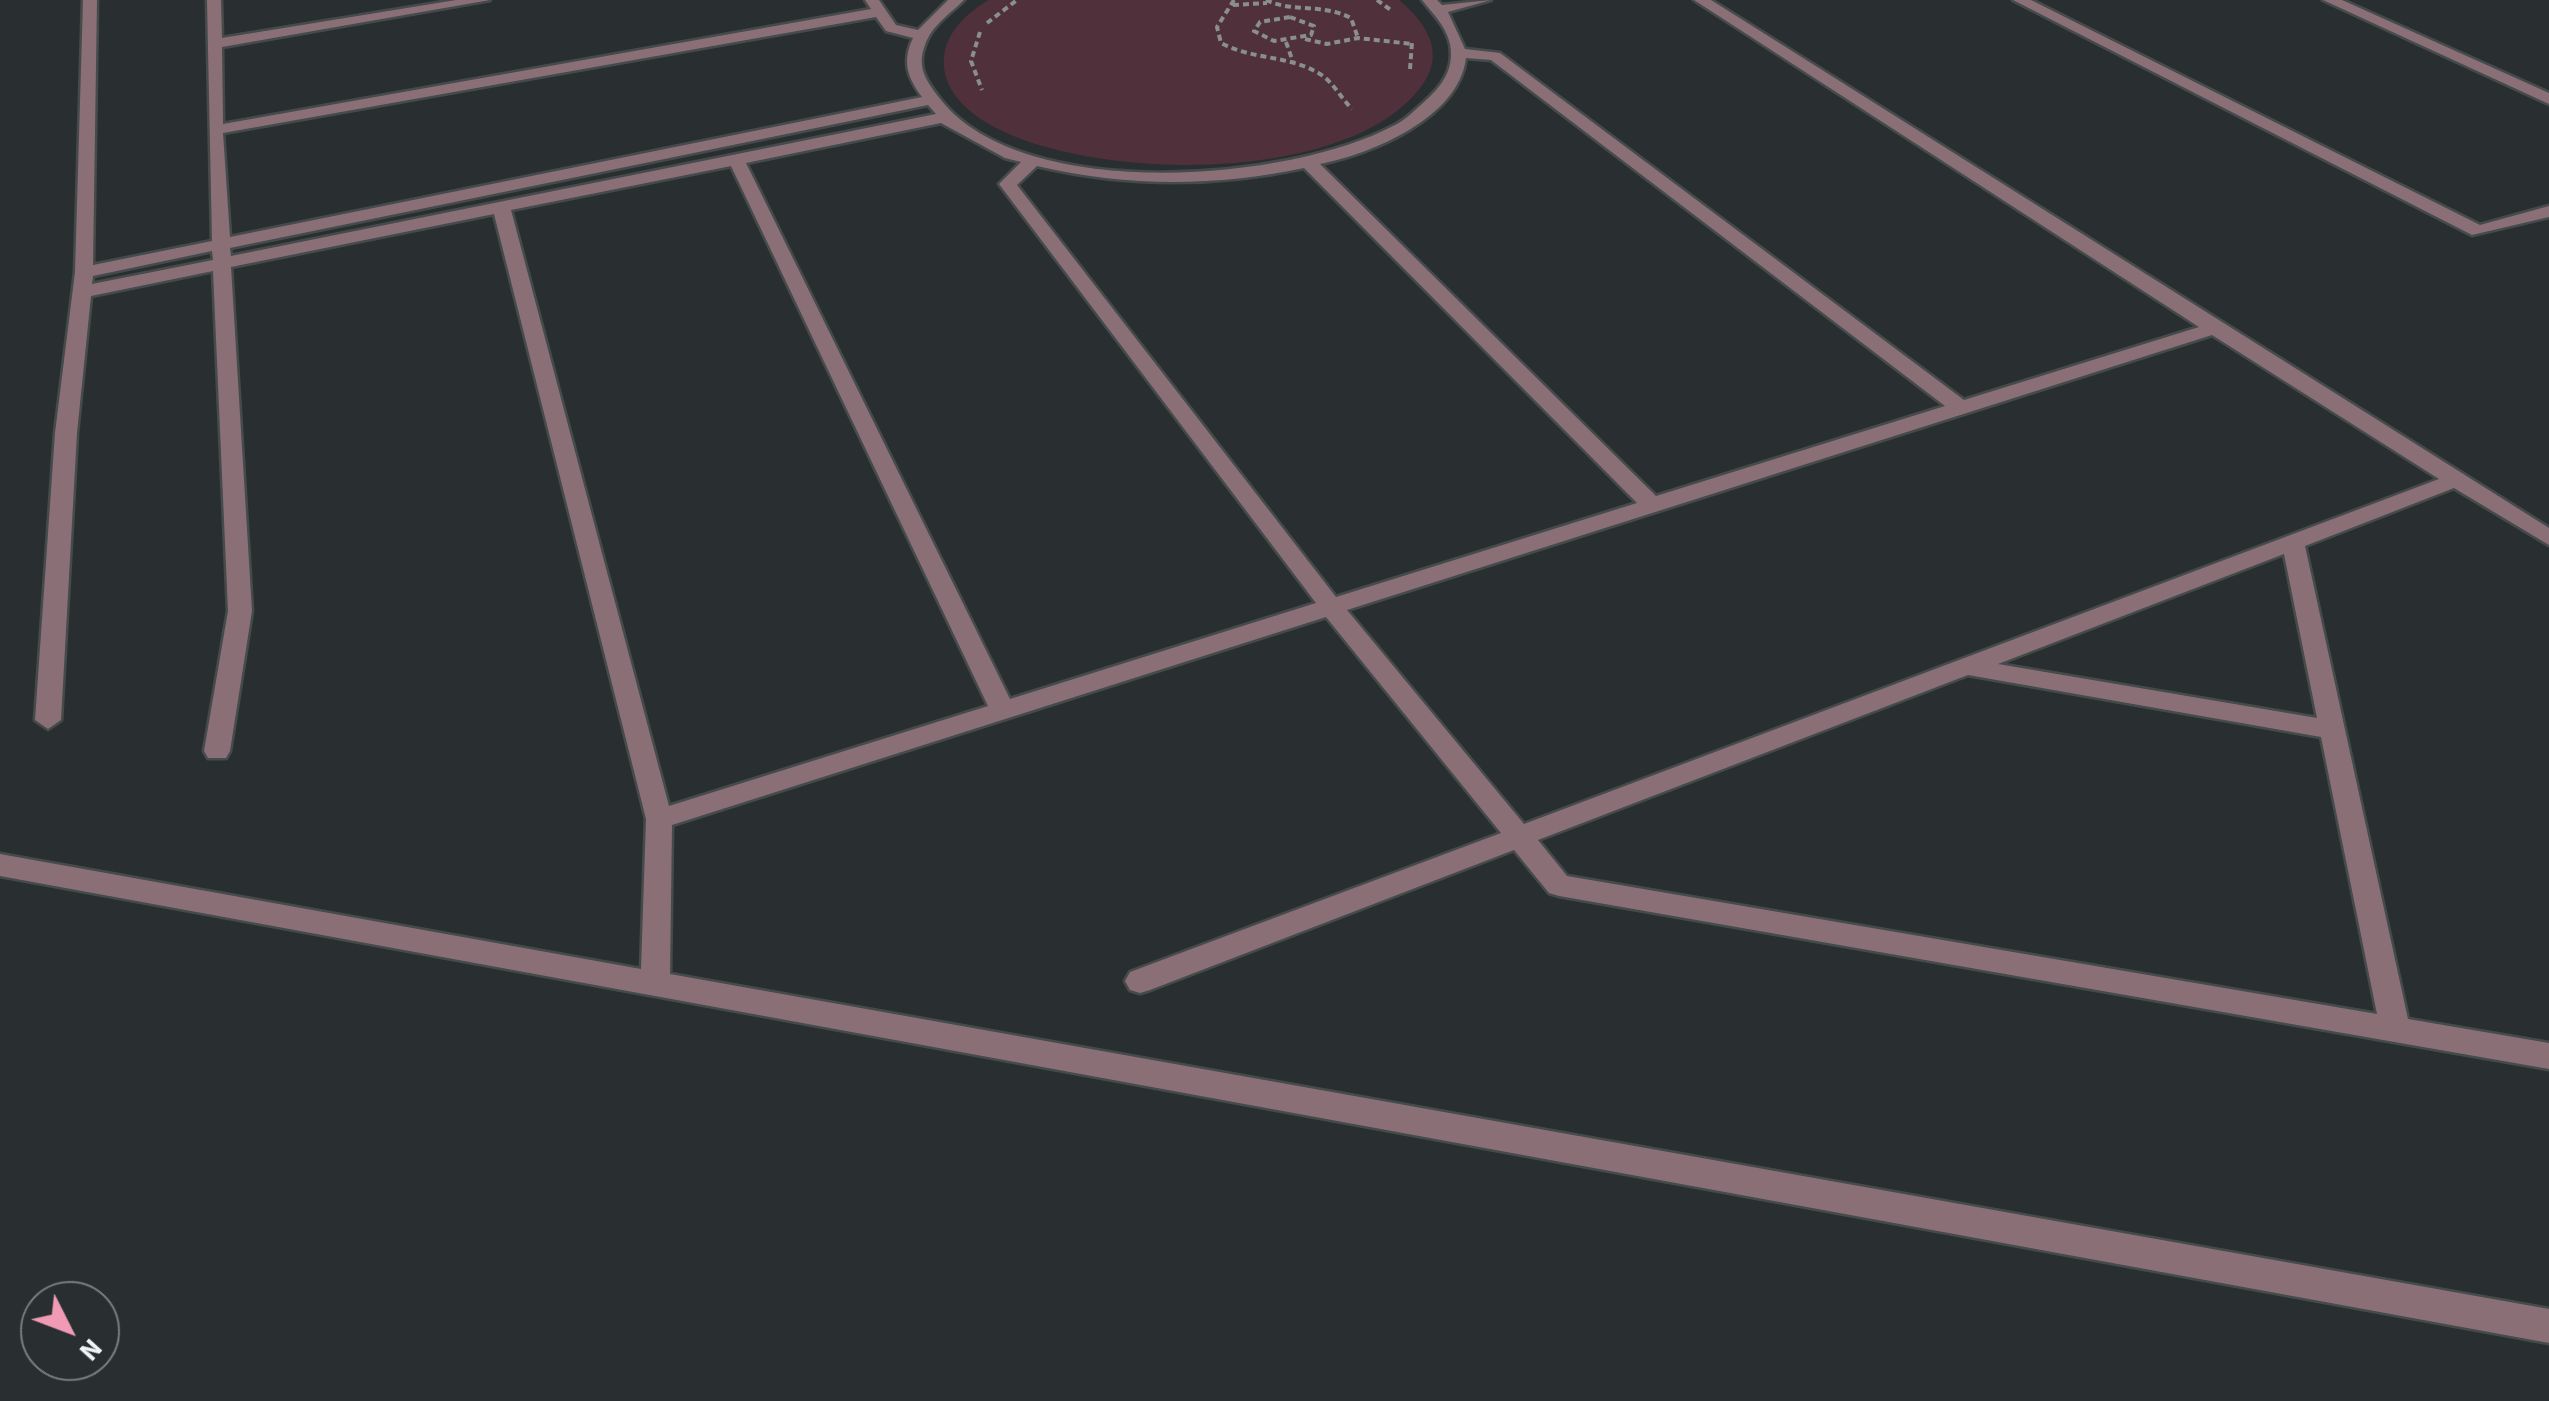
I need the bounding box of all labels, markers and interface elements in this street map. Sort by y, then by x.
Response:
north arrow [20,1281,120,1381]
text: N [70,1329,112,1370]

